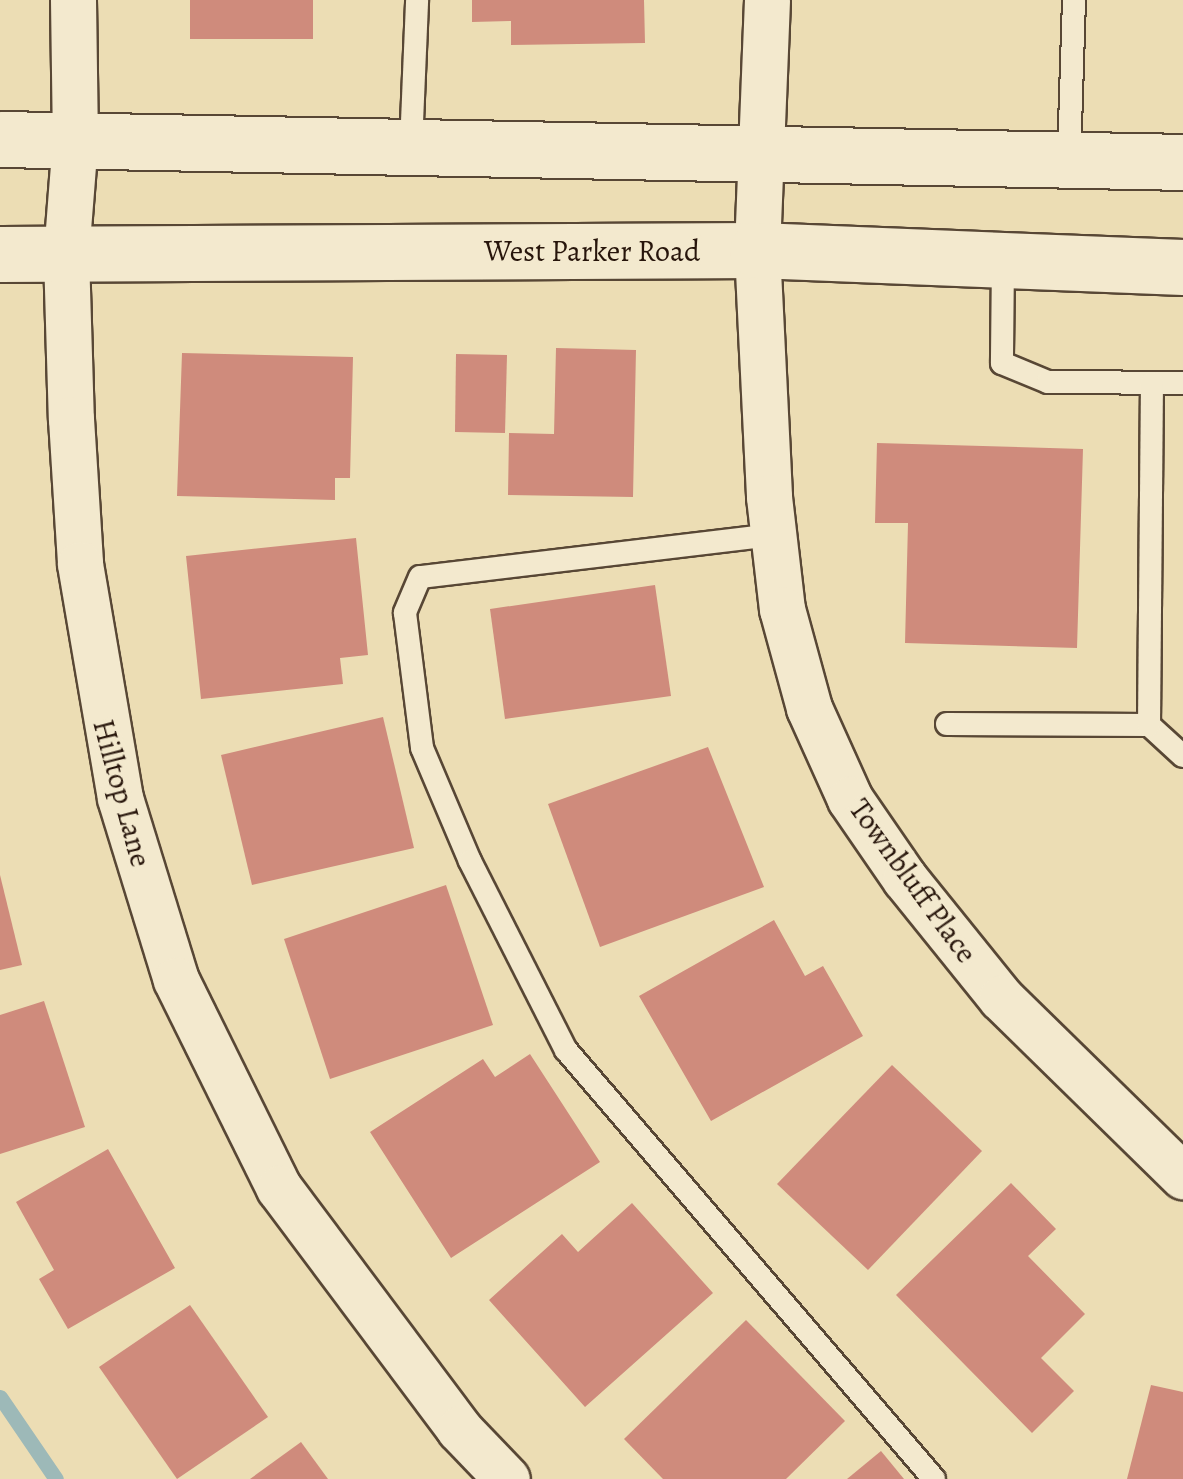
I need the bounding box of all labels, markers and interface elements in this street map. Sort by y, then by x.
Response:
street label: West Parker Road [484,233,700,269]
street label: Hilltop Lane [85,715,159,871]
street label: Townbluff Place [841,792,985,970]

